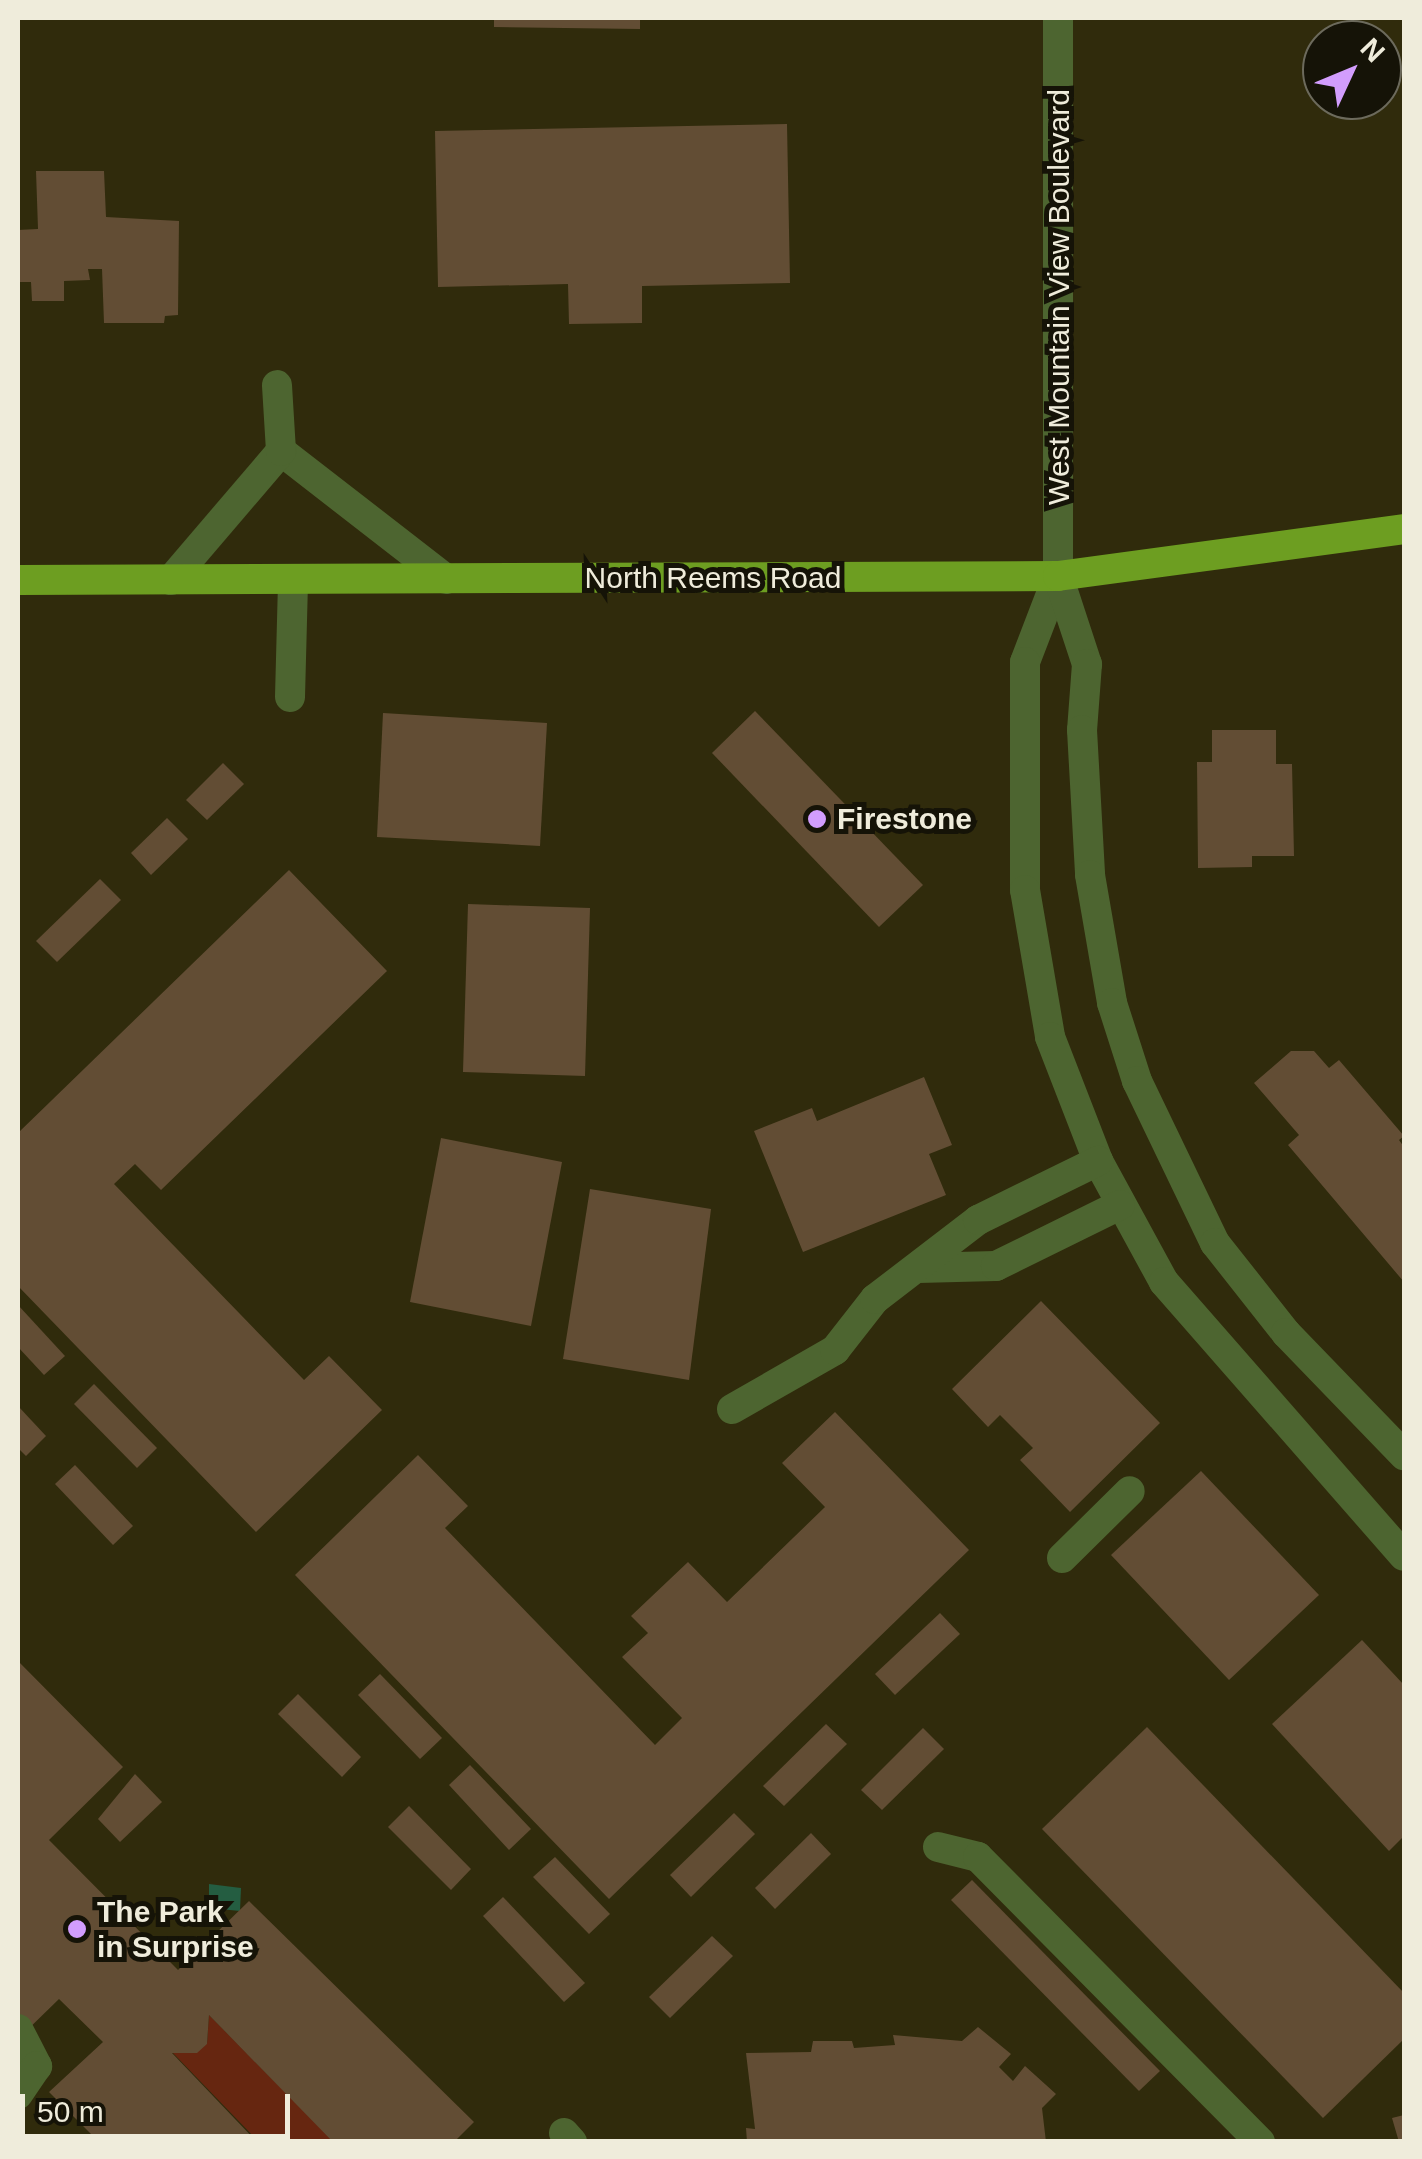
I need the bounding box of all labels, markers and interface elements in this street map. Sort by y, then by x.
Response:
north arrow [1302,20,1402,120]
text: N [1354,32,1391,68]
street label: West Mountain View Boulevard [1041,89,1077,505]
street label: North Reems Road [585,560,841,596]
place label: Firestone [837,801,972,837]
marker: Firestone [806,808,828,830]
place label: The Park in Surprise [97,1894,254,1964]
marker: The Park in Surprise [66,1918,88,1940]
scale bar [25,2074,295,2136]
text: 50 m [37,2095,104,2128]

